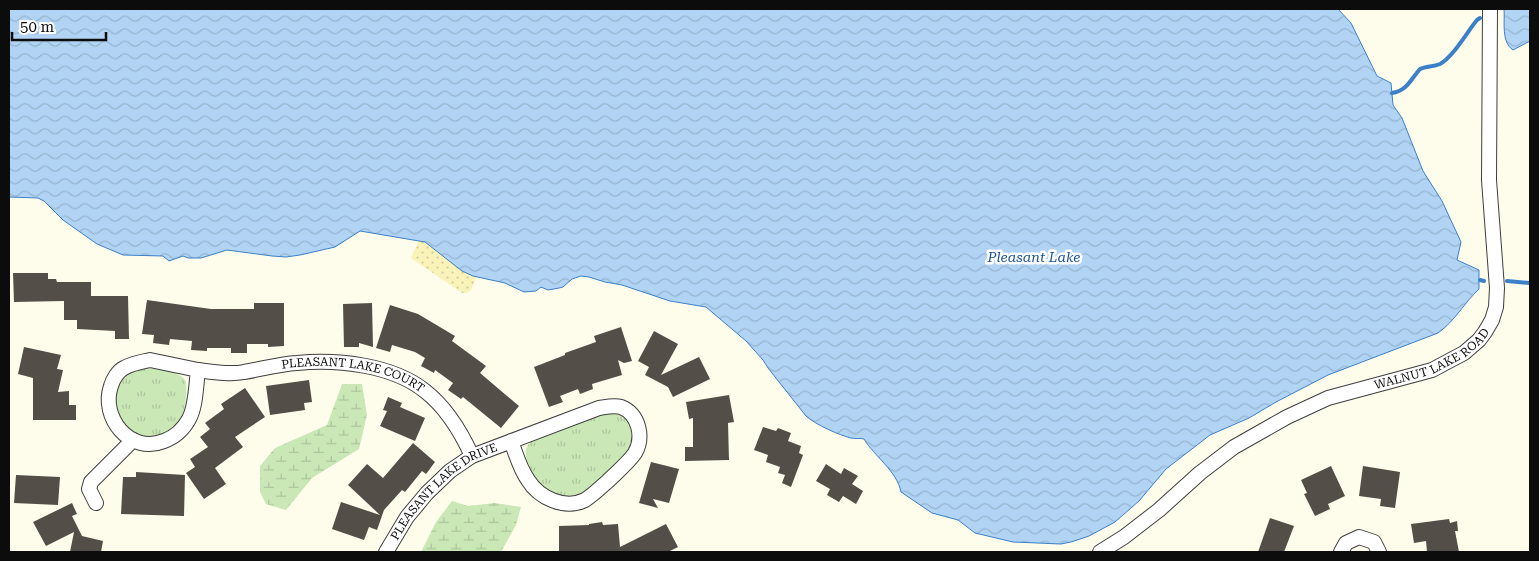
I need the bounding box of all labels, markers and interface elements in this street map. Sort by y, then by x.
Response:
scale bar [12,10,106,42]
text: 50 m [20,18,55,36]
water label: Pleasant Lake [987,249,1080,265]
street label: WALNUT LAKE ROAD [1373,325,1492,392]
street label: PLEASANT LAKE COURT [280,355,427,395]
street label: PLEASANT LAKE DRIVE [388,440,499,543]

